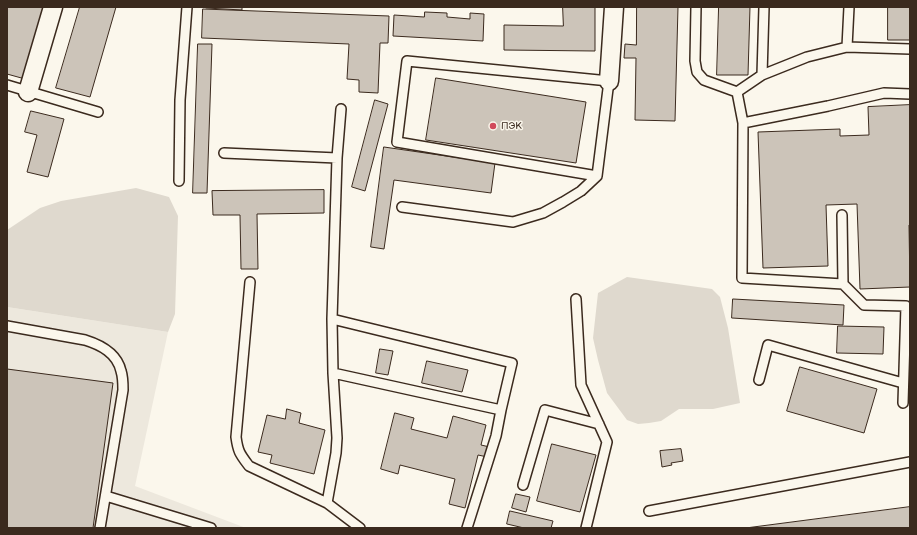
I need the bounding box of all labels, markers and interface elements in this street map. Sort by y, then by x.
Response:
place label: ПЭК [501,120,522,132]
marker: ПЭК [488,121,498,131]

